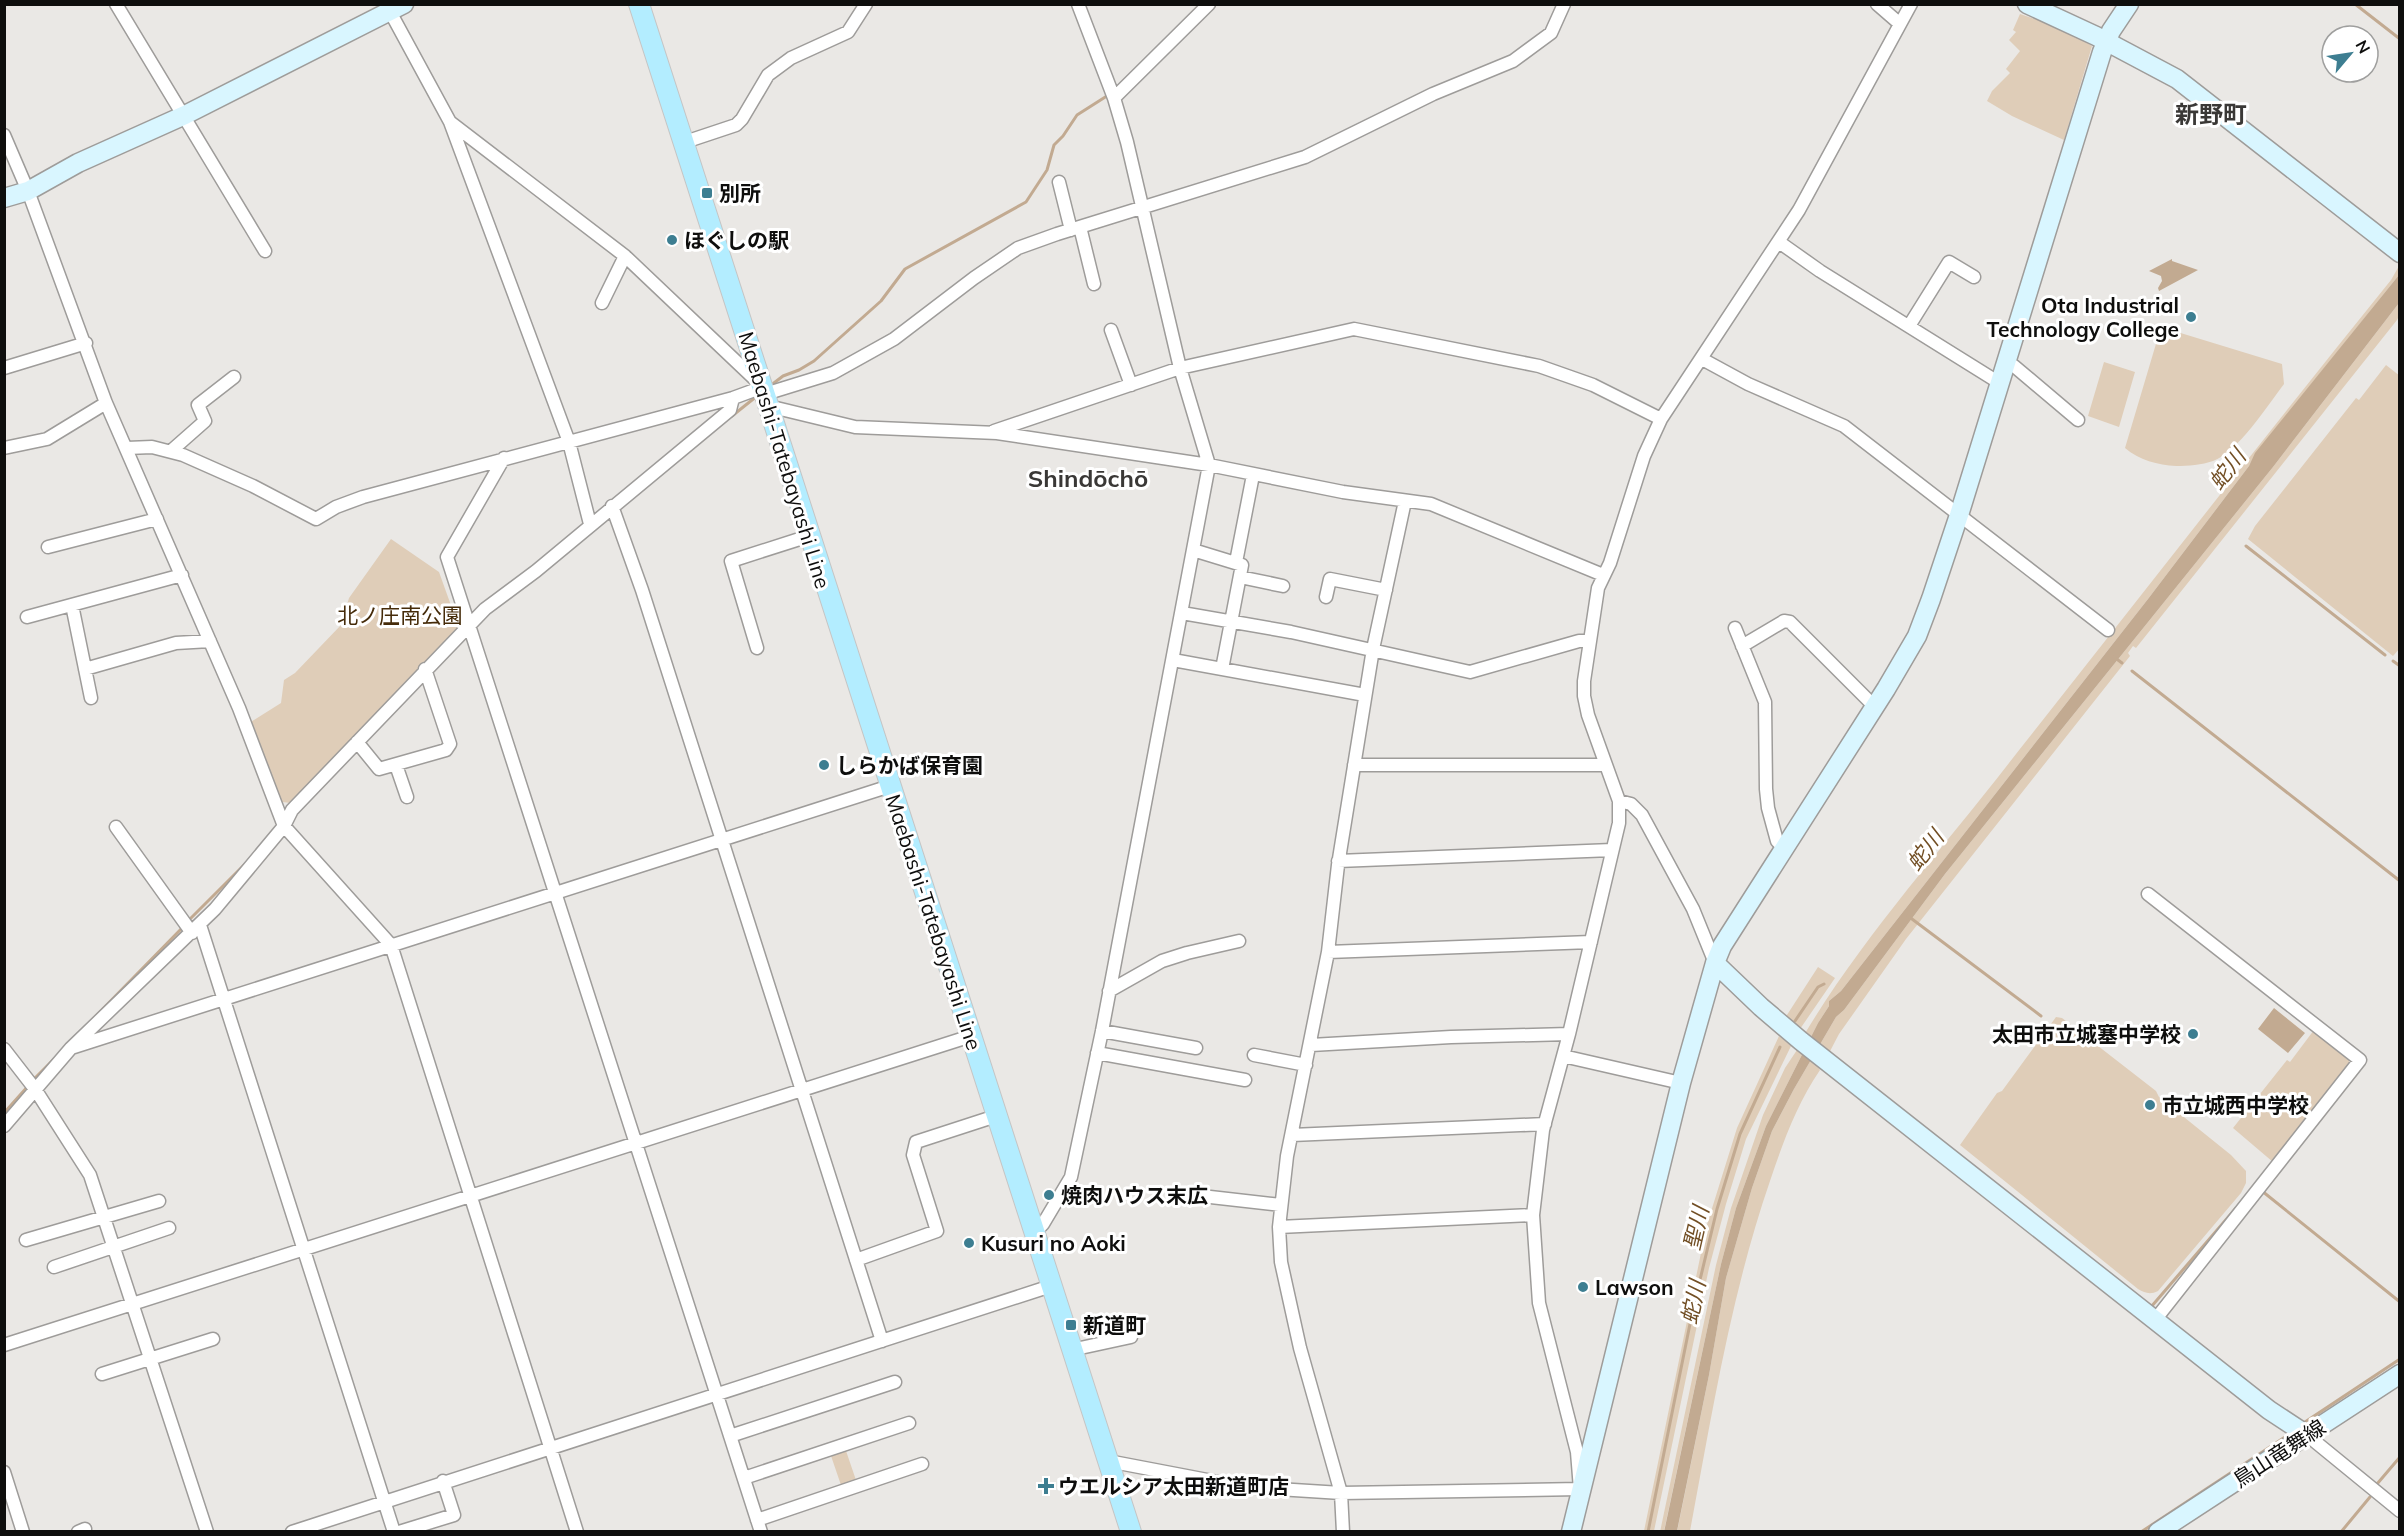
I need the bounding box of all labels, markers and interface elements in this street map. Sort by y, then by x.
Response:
north arrow [2320,24,2380,84]
text: N [2351,37,2375,57]
district label: 新野町 [2175,99,2247,129]
place label: 別所 [719,180,761,206]
marker: 別所 [700,186,714,200]
place label: ほぐしの駅 [684,227,789,253]
marker: ほぐしの駅 [665,233,679,247]
place label: Ota Industrial Technology College [1987,292,2179,342]
marker: Ota Industrial Technology College [2184,310,2198,324]
street label: Maebashi-Tatebayashi Line [733,328,837,592]
water label: 蛇川 [2202,441,2253,495]
district label: Shindōchō [1028,463,1148,493]
park label: 北ノ庄南公園 [337,602,463,628]
place label: しらかば保育園 [836,752,983,778]
marker: しらかば保育園 [817,758,831,772]
street label: Maebashi-Tatebayashi Line [880,791,988,1053]
water label: 蛇川 [1900,822,1951,876]
place label: 太田市立城塞中学校 [1992,1021,2181,1047]
marker: 太田市立城塞中学校 [2186,1027,2200,1041]
place label: 市立城西中学校 [2162,1092,2309,1118]
marker: 市立城西中学校 [2143,1098,2157,1112]
place label: 焼肉ハウス末広 [1061,1182,1208,1208]
marker: 焼肉ハウス末広 [1042,1188,1056,1202]
water label: 聖川 [1677,1201,1715,1253]
place label: Kusuri no Aoki [981,1230,1126,1256]
marker: Kusuri no Aoki [962,1236,976,1250]
place label: Lawson [1595,1274,1674,1300]
water label: 蛇川 [1675,1276,1712,1326]
marker: Lawson [1576,1280,1590,1294]
place label: 新道町 [1083,1312,1146,1338]
marker: 新道町 [1064,1318,1078,1332]
street label: 鳥山竜舞線 [2228,1414,2330,1492]
place label: ウエルシア太田新道町店 [1058,1473,1289,1499]
marker: ウエルシア太田新道町店 [1039,1479,1053,1493]

